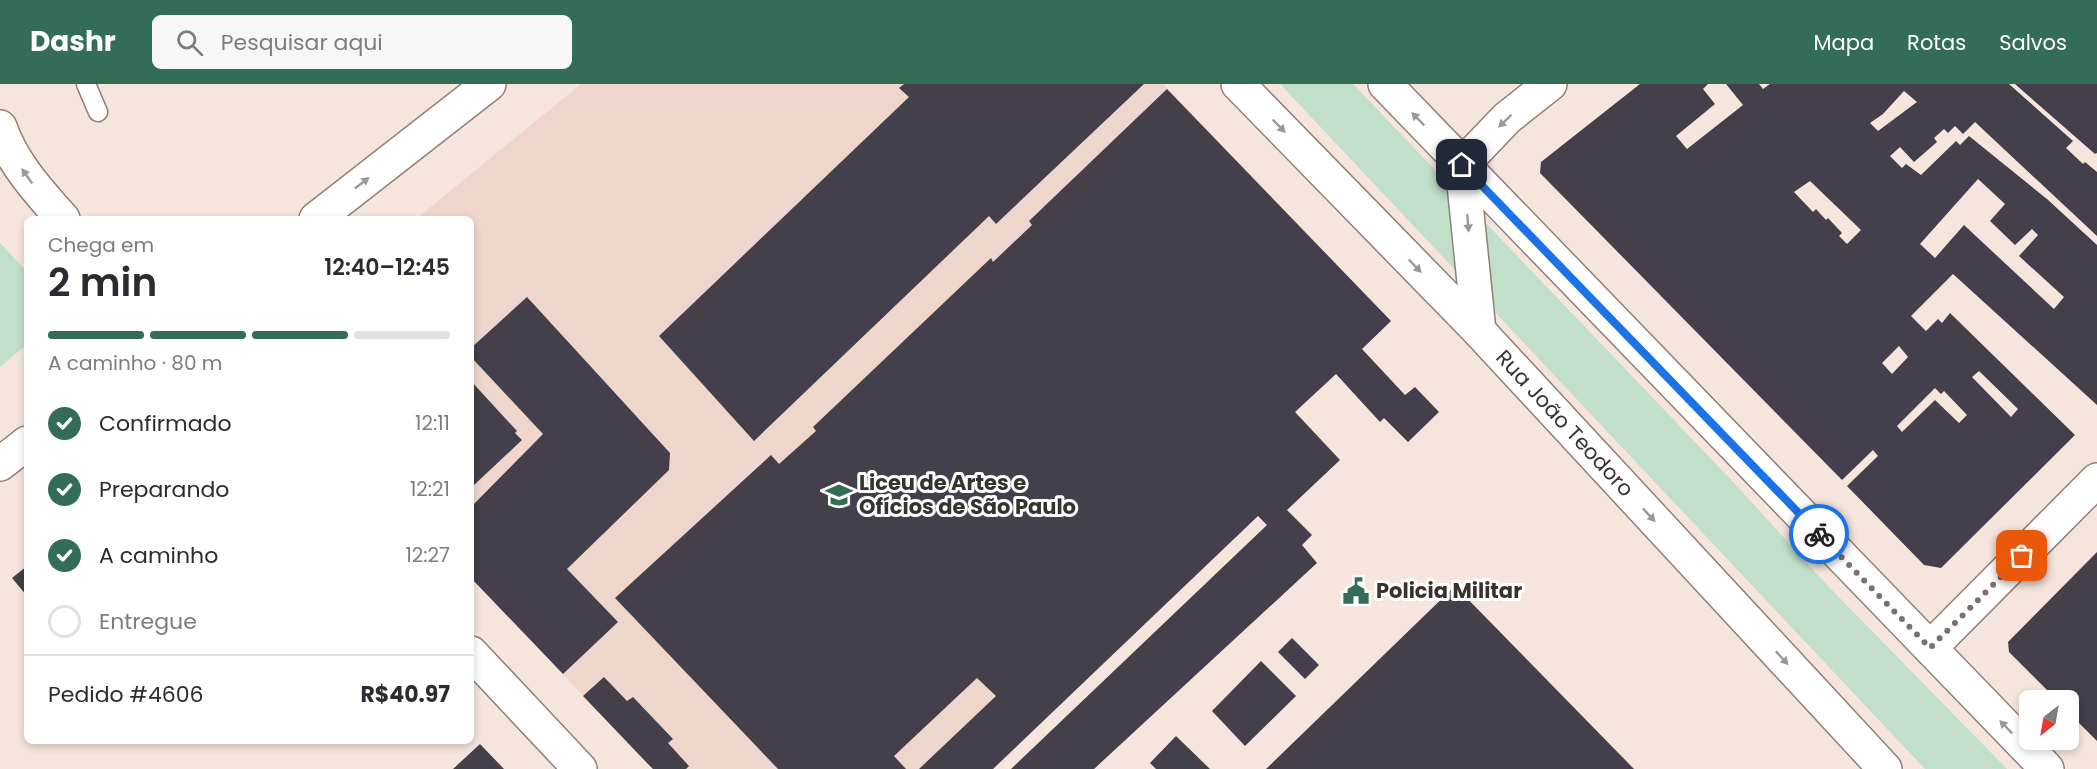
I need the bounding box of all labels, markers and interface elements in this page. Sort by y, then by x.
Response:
search box [152,15,572,69]
text: Dashr [30,22,116,61]
icon: search [173,26,206,59]
text: Pesquisar aqui [221,27,383,58]
text: Mapa [1813,28,1874,57]
text: Rotas [1907,28,1966,57]
text: Salvos [1999,28,2067,57]
one-way arrow [1412,112,1426,126]
one-way arrow [1497,114,1512,128]
one-way arrow [1271,118,1285,132]
pin [1436,139,1487,190]
icon: home [1445,148,1478,181]
one-way arrow [21,169,33,185]
one-way arrow [354,178,369,190]
one-way arrow [1463,213,1473,232]
text: Chega em [48,231,154,259]
text: 12:40–12:45 [324,252,450,283]
text: 2 min [48,255,157,310]
one-way arrow [1407,258,1421,272]
street label: Rua João Teodoro [1489,343,1640,503]
text: A caminho · 80 m [48,349,222,377]
icon: check [48,407,81,440]
text: Confirmado [99,408,232,439]
text: 12:11 [415,409,450,437]
place label: Liceu de Artes e Ofícios de São Paulo [859,468,1076,521]
icon: check [48,473,81,506]
text: Preparando [99,474,229,505]
text: 12:21 [410,475,450,503]
school or university icon: Liceu de Artes e Ofícios de São Paulo [824,480,854,510]
courier [1789,504,1849,564]
one-way arrow [1642,507,1656,522]
icon: bike [1803,518,1836,551]
pin [1996,530,2047,581]
icon: check [48,539,81,572]
icon: bag [2005,539,2038,572]
text: A caminho [99,540,218,571]
text: 12:27 [405,541,450,569]
public building icon: Policia Militar [1341,576,1371,606]
place label: Policia Militar [1376,576,1522,605]
text: Entregue [99,606,197,637]
one-way arrow [1775,650,1789,665]
text: Pedido #4606 [48,679,204,710]
text: R$40.97 [360,679,450,710]
north arrow [2019,690,2079,750]
map controls [2019,690,2079,750]
one-way arrow [2000,720,2014,734]

